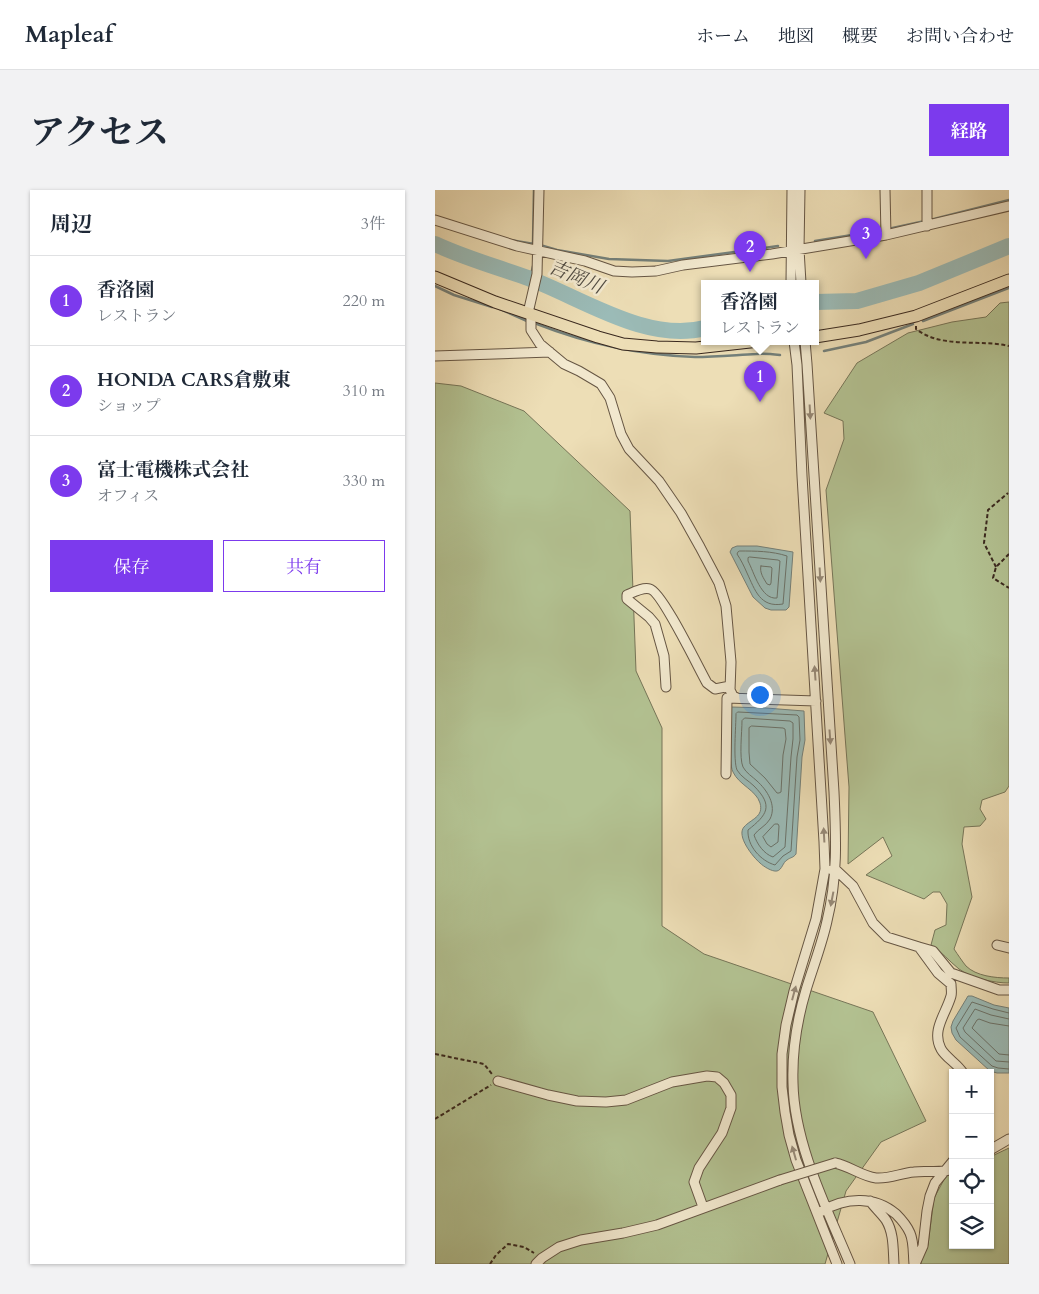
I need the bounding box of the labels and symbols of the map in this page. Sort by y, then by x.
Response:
pin: 3 [850,218,882,259]
pin: 2 [734,231,766,272]
water label: 吉岡川 [545,254,609,301]
pin: 1 [744,361,776,402]
one-way arrow [806,405,814,421]
one-way arrow [816,567,824,583]
one-way arrow [810,664,818,680]
your location [747,682,773,708]
one-way arrow [827,729,835,745]
one-way arrow [820,826,828,842]
one-way arrow [827,891,835,907]
one-way arrow [790,986,798,1001]
one-way arrow [790,1146,798,1161]

